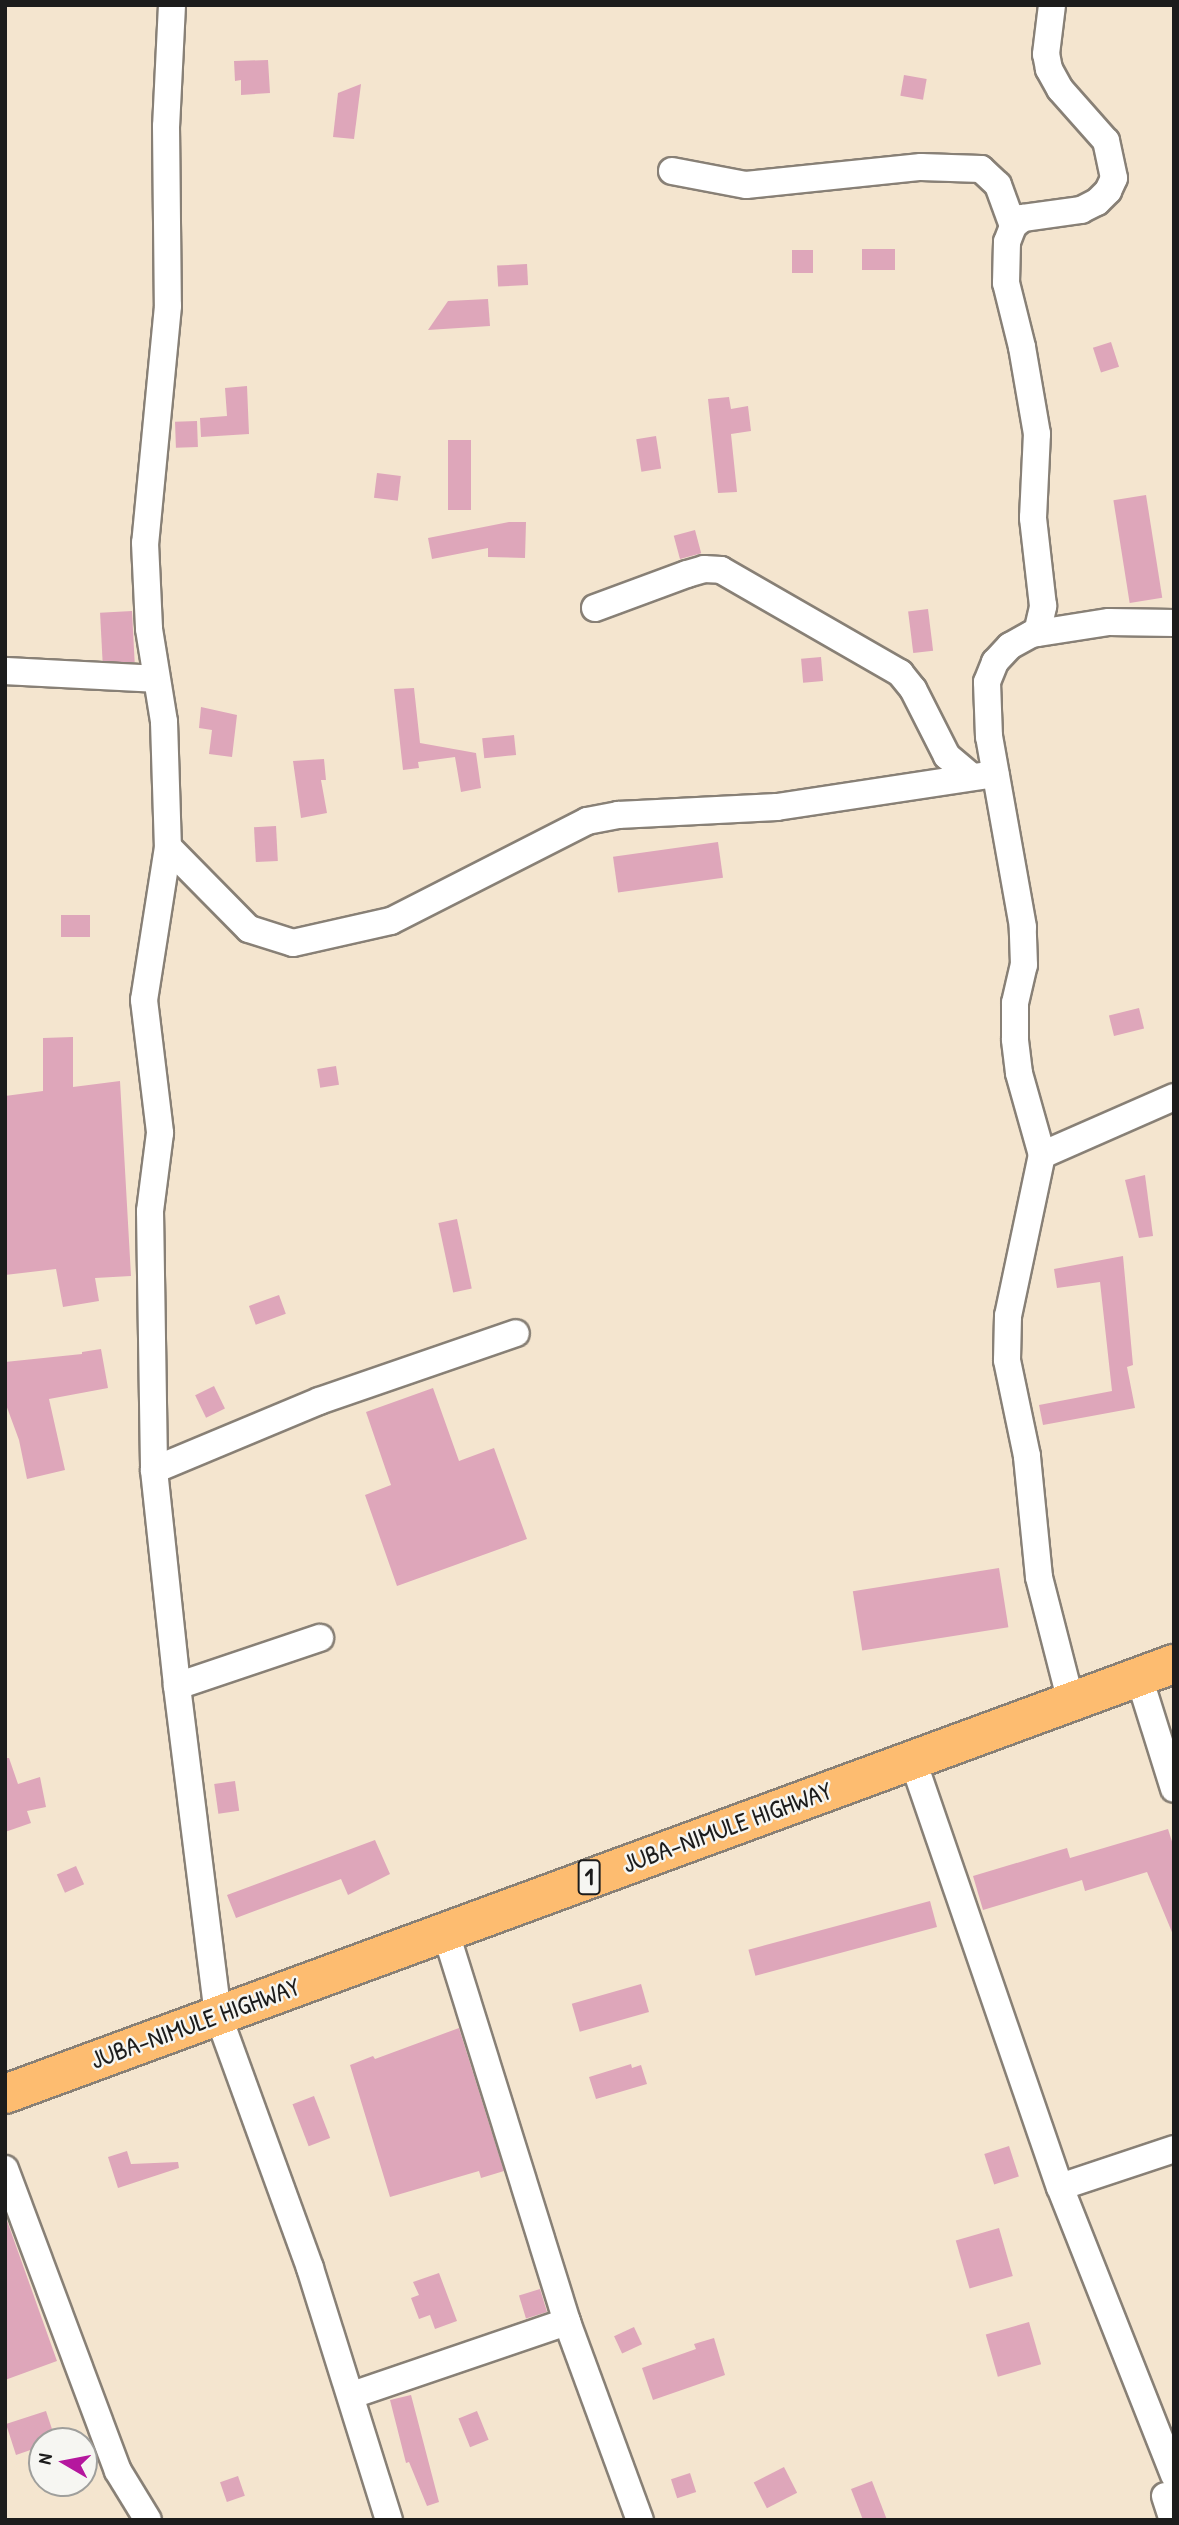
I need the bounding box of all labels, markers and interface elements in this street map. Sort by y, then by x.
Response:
street label: JUBA–NIMULE HIGHWAY [618,1775,836,1879]
road number: 1 [577,1856,601,1898]
street label: JUBA–NIMULE HIGHWAY [86,1971,304,2075]
north arrow [28,2427,98,2497]
text: N [31,2451,58,2466]

